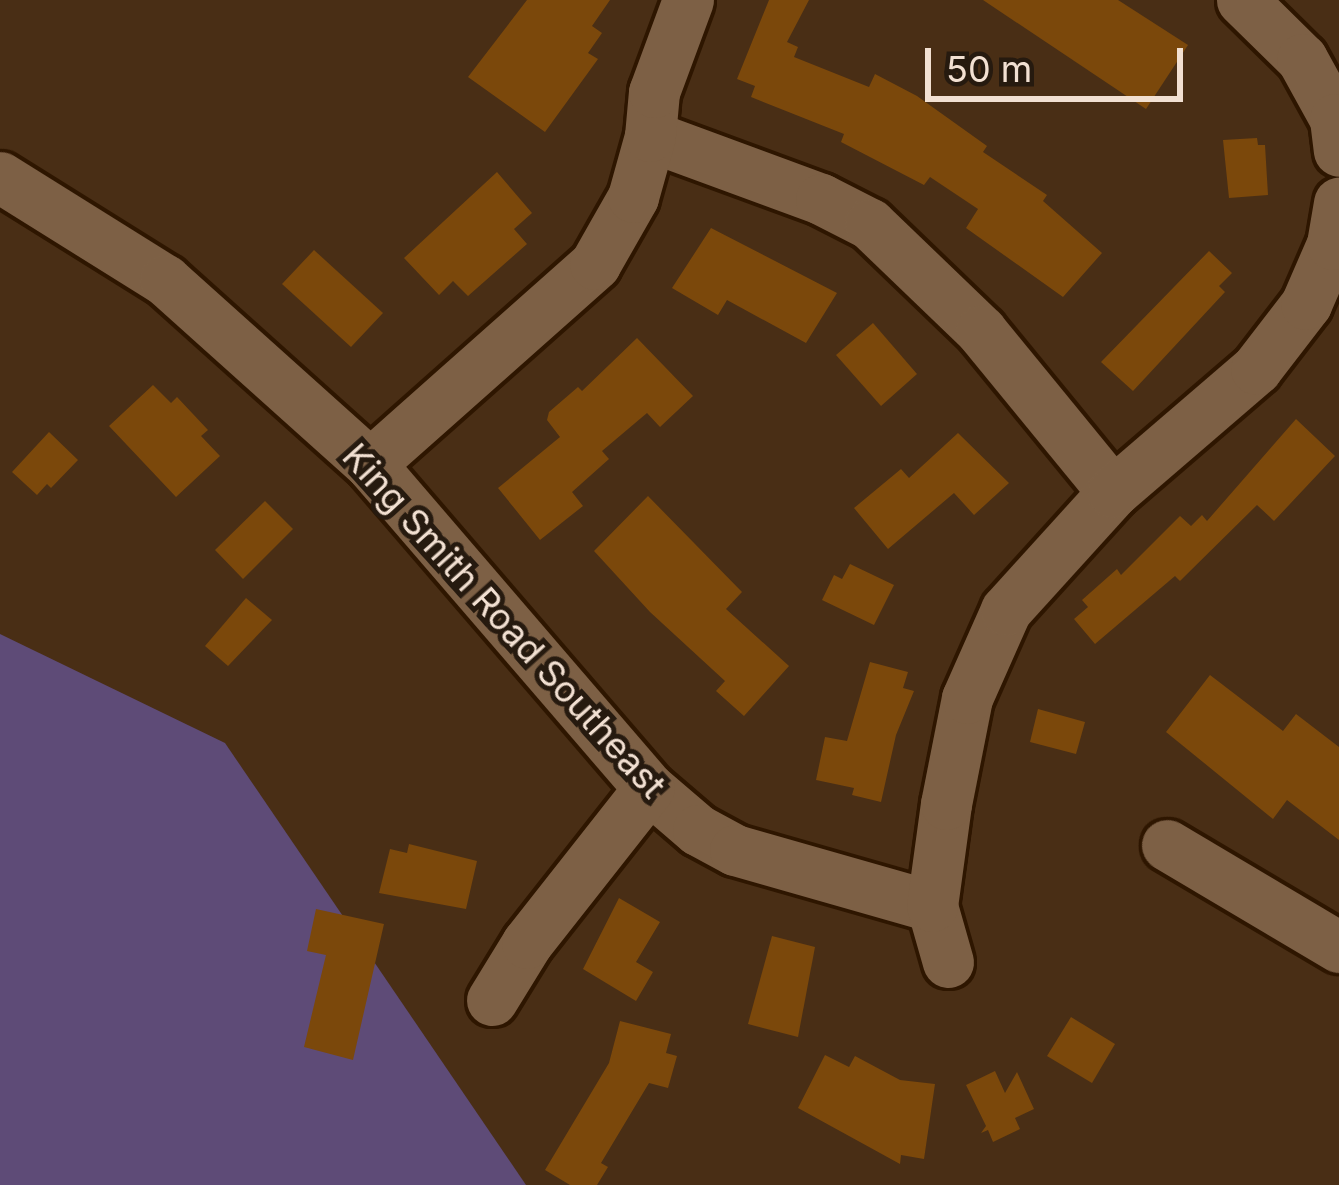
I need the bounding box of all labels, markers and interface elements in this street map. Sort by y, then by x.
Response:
scale bar [931,24,1189,98]
text: 50 m [946,47,1032,91]
street label: King Smith Road Southeast [333,435,675,807]

